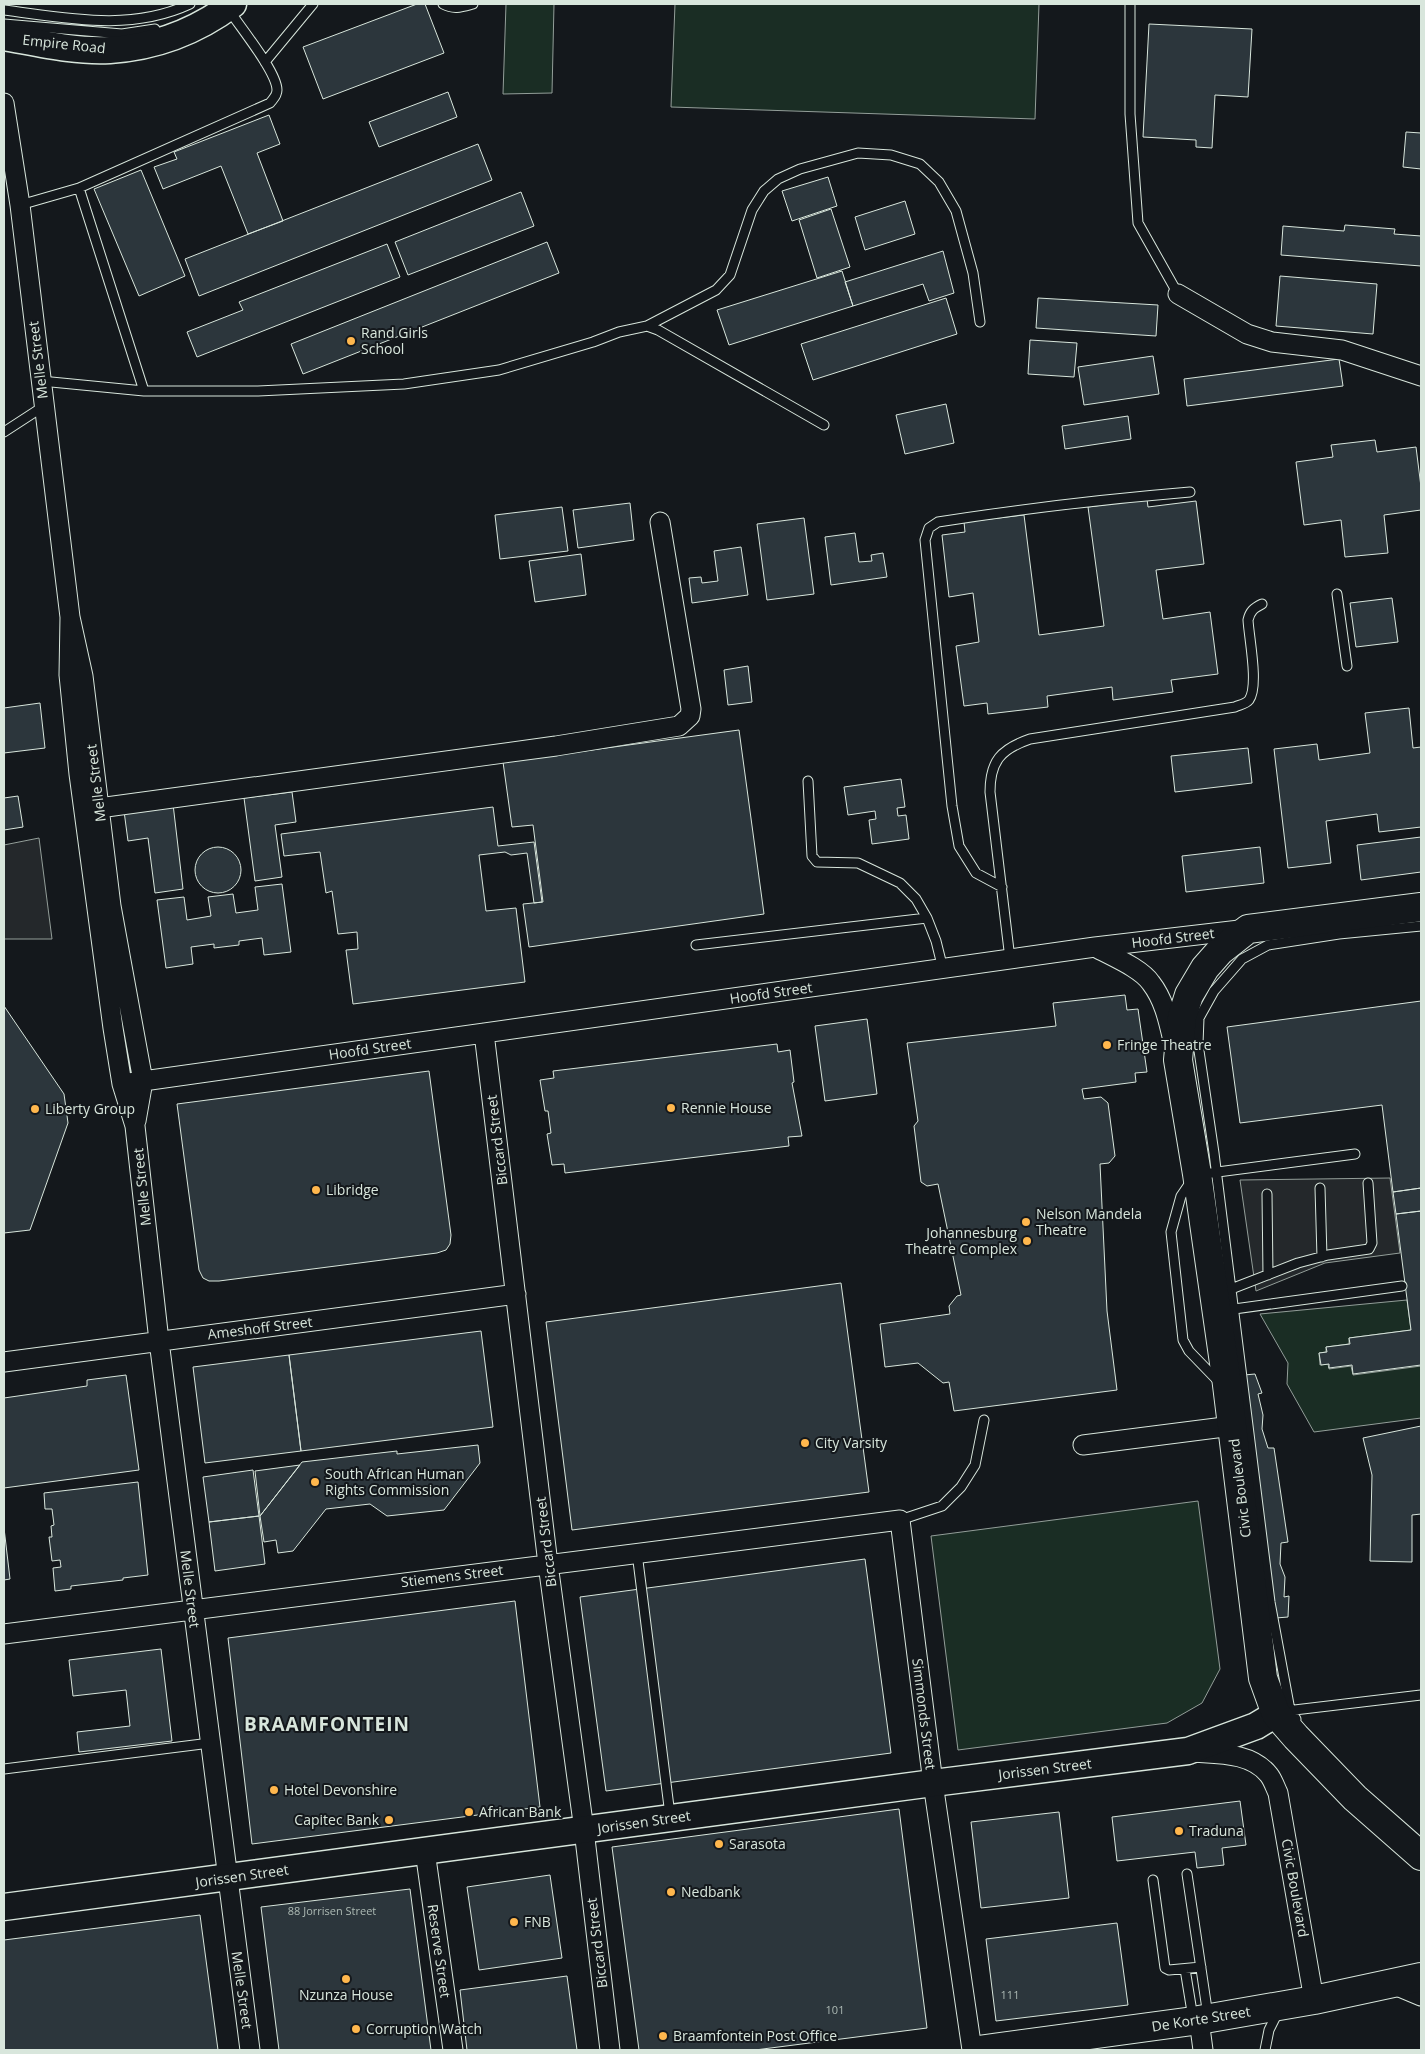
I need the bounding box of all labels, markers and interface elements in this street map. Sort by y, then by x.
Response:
street label: Empire Road [22,30,107,57]
street label: Melle Street [23,320,52,400]
place label: Rand Girls School [361,323,428,358]
marker: Rand Girls School [345,335,357,347]
street label: Melle Street [81,743,110,823]
street label: Hoofd Street [1130,923,1215,952]
street label: Hoofd Street [728,977,813,1008]
street label: Hoofd Street [327,1033,412,1064]
place label: Fringe Theatre [1117,1035,1212,1054]
marker: Fringe Theatre [1101,1039,1113,1051]
street label: Biccard Street [482,1094,511,1186]
place label: Rennie House [681,1098,772,1117]
place label: Liberty Group [45,1099,135,1118]
marker: Rennie House [665,1102,677,1114]
marker: Liberty Group [29,1103,41,1115]
street label: Melle Street [128,1147,155,1227]
place label: Libridge [326,1180,379,1199]
marker: Libridge [310,1184,322,1196]
place label: Nelson Mandela Theatre [1036,1204,1142,1239]
marker: Nelson Mandela Theatre [1020,1216,1032,1228]
place label: Johannesburg Theatre Complex [905,1223,1018,1258]
marker: Johannesburg Theatre Complex [1021,1235,1033,1247]
street label: Ameshoff Street [206,1312,313,1343]
place label: City Varsity [815,1433,888,1452]
marker: City Varsity [799,1437,811,1449]
street label: Civic Boulevard [1224,1437,1255,1539]
place label: South African Human Rights Commission [325,1464,465,1499]
marker: South African Human Rights Commission [309,1476,321,1488]
street label: Biccard Street [531,1496,560,1588]
street label: Melle Street [176,1549,205,1629]
street label: Stiemens Street [400,1560,504,1591]
street label: Simmonds Street [908,1657,941,1771]
district label: BRAAMFONTEIN [244,1711,410,1737]
street label: Jorissen Street [995,1753,1093,1784]
place label: Hotel Devonshire [284,1780,397,1799]
marker: Hotel Devonshire [268,1784,280,1796]
place label: African Bank [479,1802,562,1821]
marker: African Bank [463,1806,475,1818]
street label: Jorissen Street [594,1806,692,1838]
place label: Capitec Bank [294,1810,380,1829]
marker: Capitec Bank [383,1814,395,1826]
place label: Traduna [1189,1821,1244,1840]
marker: Traduna [1173,1825,1185,1837]
place label: Sarasota [729,1834,786,1853]
street label: Civic Boulevard [1277,1837,1314,1939]
marker: Sarasota [713,1838,725,1850]
street label: Jorissen Street [192,1860,290,1892]
place label: Nedbank [681,1882,741,1901]
marker: Nedbank [665,1886,677,1898]
street label: Biccard Street [582,1897,611,1989]
house number: 88 Jorrisen Street [288,1903,376,1918]
street label: Reserve Street [424,1903,455,1999]
place label: FNB [524,1912,551,1931]
marker: FNB [508,1916,520,1928]
street label: Melle Street [228,1950,257,2030]
marker: Nzunza House [340,1973,352,1985]
place label: Nzunza House [299,1985,393,2004]
house number: 111 [1001,1987,1019,2002]
street label: De Korte Street [1150,2001,1252,2036]
house number: 101 [826,2002,844,2017]
place label: Corruption Watch [366,2019,482,2038]
marker: Corruption Watch [350,2023,362,2035]
place label: Braamfontein Post Office [673,2026,837,2045]
marker: Braamfontein Post Office [657,2030,669,2042]

